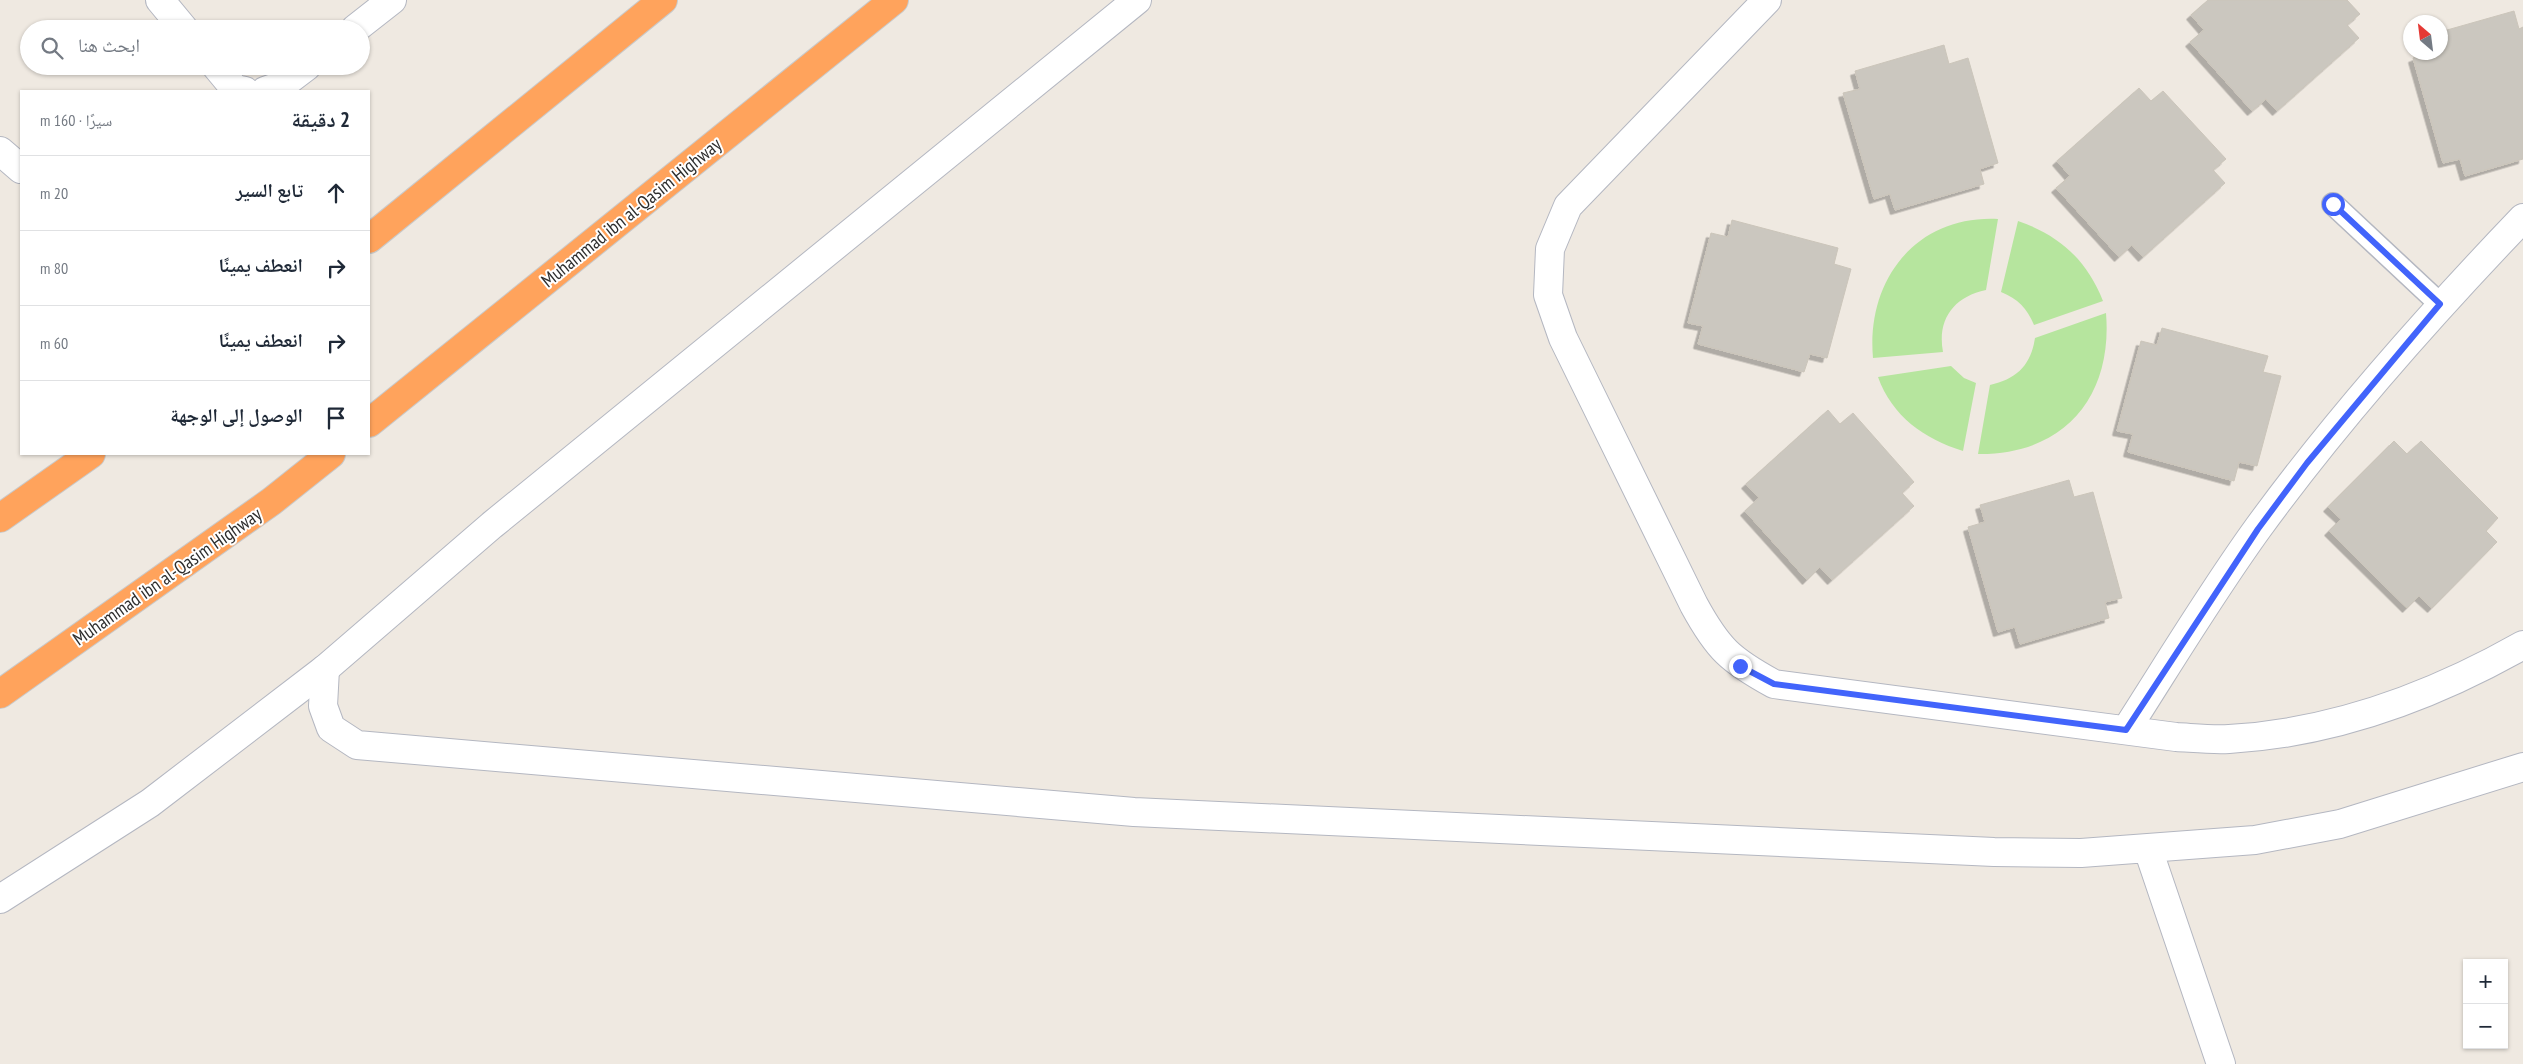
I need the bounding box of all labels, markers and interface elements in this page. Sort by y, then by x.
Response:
north arrow [2403,15,2448,60]
search box [20,20,370,75]
text: ابحث هنا [78,33,140,57]
icon: search [38,34,66,62]
text: 2 دقيقة [292,106,350,133]
text: سيرًا · 160 m [40,110,112,130]
street label: Muhammad ibn al-Qasim Highway [536,131,727,292]
text: تابع السير [236,178,303,202]
icon: ahead [322,179,350,207]
text: 20 m [40,183,68,203]
route start [2322,193,2345,216]
text: انعطف يمينًا [219,253,303,277]
icon: right [322,254,350,282]
text: 80 m [40,258,68,278]
text: انعطف يمينًا [219,328,303,352]
icon: right [322,329,350,357]
text: 60 m [40,333,68,353]
text: الوصول إلى الوجهة [170,403,303,427]
icon: arrive [322,404,350,432]
street label: Muhammad ibn al-Qasim Highway [68,501,267,650]
route end [1729,655,1752,678]
map controls [2463,959,2508,1049]
button: + [2463,959,2508,1004]
button: − [2463,1004,2508,1049]

